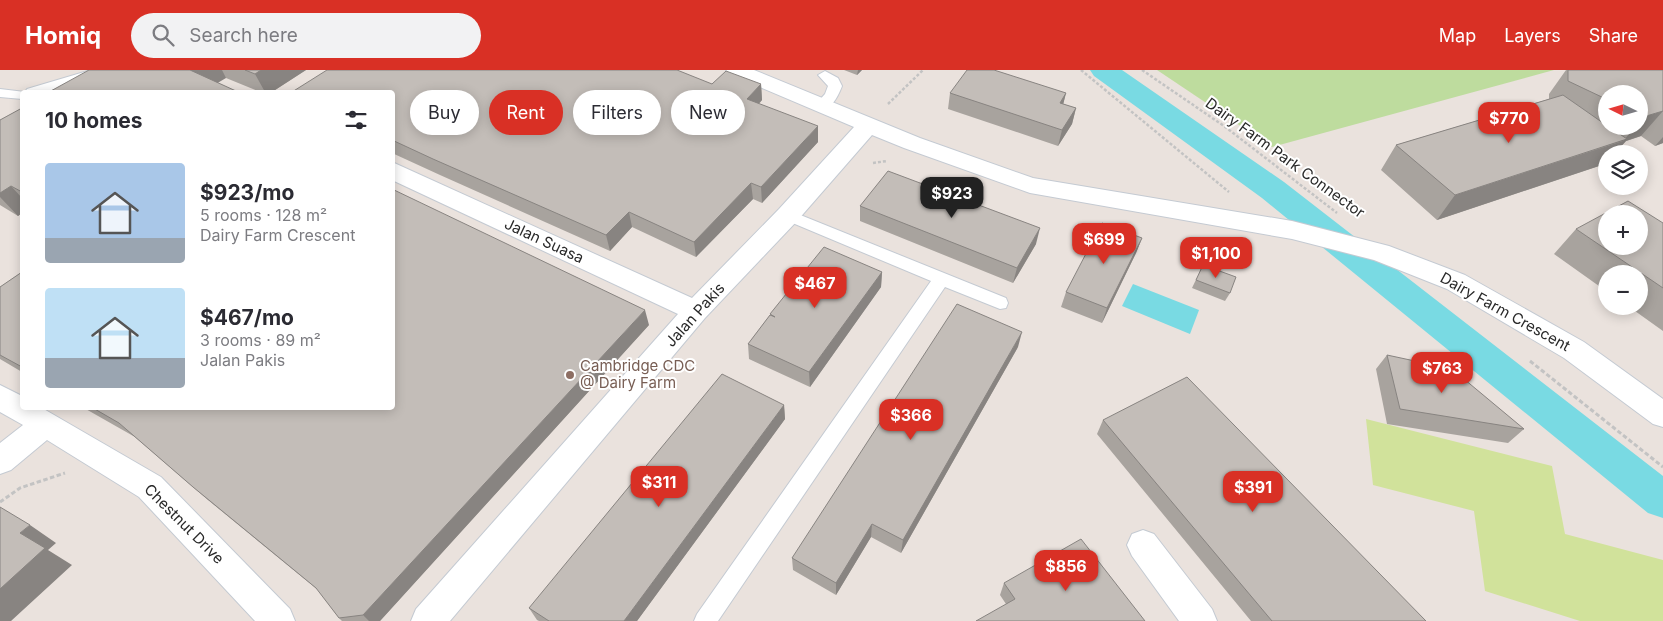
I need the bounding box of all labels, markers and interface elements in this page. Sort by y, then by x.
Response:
search box [131,13,481,58]
text: Homiq [25,21,101,50]
icon: search [149,21,177,49]
text: Search here [189,24,298,47]
text: Map [1439,25,1476,46]
text: Layers [1504,25,1561,46]
text: Share [1589,25,1638,46]
north arrow [1598,85,1648,135]
map controls [1598,85,1648,315]
chip: Buy [410,90,479,135]
chip: Rent [489,90,563,135]
chip: Filters [573,90,661,135]
chip: New [671,90,745,135]
street label: Dairy Farm Park Connector [1202,93,1369,222]
pin: $770 [1479,102,1539,144]
icon: filters [342,106,370,134]
text: 10 homes [45,108,143,133]
text: $770 [1489,108,1529,128]
button: layers [1598,145,1648,195]
pin: $923 [922,176,982,219]
text: $923/mo [200,180,294,205]
icon: home [85,183,145,243]
text: $923 [931,183,973,203]
text: 5 rooms · 128 m² [200,205,327,225]
button: + [1598,205,1648,255]
street label: Jalan Suasa [502,214,587,267]
pin: $699 [1074,222,1134,265]
text: Dairy Farm Crescent [200,225,355,245]
text: $699 [1083,229,1125,249]
pin: $1,100 [1175,236,1257,279]
text: $1,100 [1191,243,1241,263]
button: − [1598,265,1648,315]
pin: $467 [785,266,845,309]
street label: Dairy Farm Crescent [1437,268,1574,355]
text: $467 [795,273,836,293]
street label: Jalan Pakis [661,279,728,351]
text: $467/mo [200,305,294,330]
icon: home [85,308,145,368]
text: 3 rooms · 89 m² [200,330,321,350]
text: Jalan Pakis [200,350,285,370]
pin: $763 [1412,352,1472,394]
place label: Cambridge CDC @ Dairy Farm [580,356,695,392]
text: $763 [1422,358,1462,378]
marker: Cambridge CDC @ Dairy Farm [564,369,576,381]
pin: $366 [881,398,941,441]
text: $366 [890,405,932,425]
pin: $311 [629,466,689,508]
pin: $391 [1223,470,1283,513]
text: $311 [642,472,676,492]
text: $391 [1234,477,1272,497]
street label: Chestnut Drive [140,480,228,568]
pin: $856 [1036,550,1096,592]
text: $856 [1045,556,1087,576]

